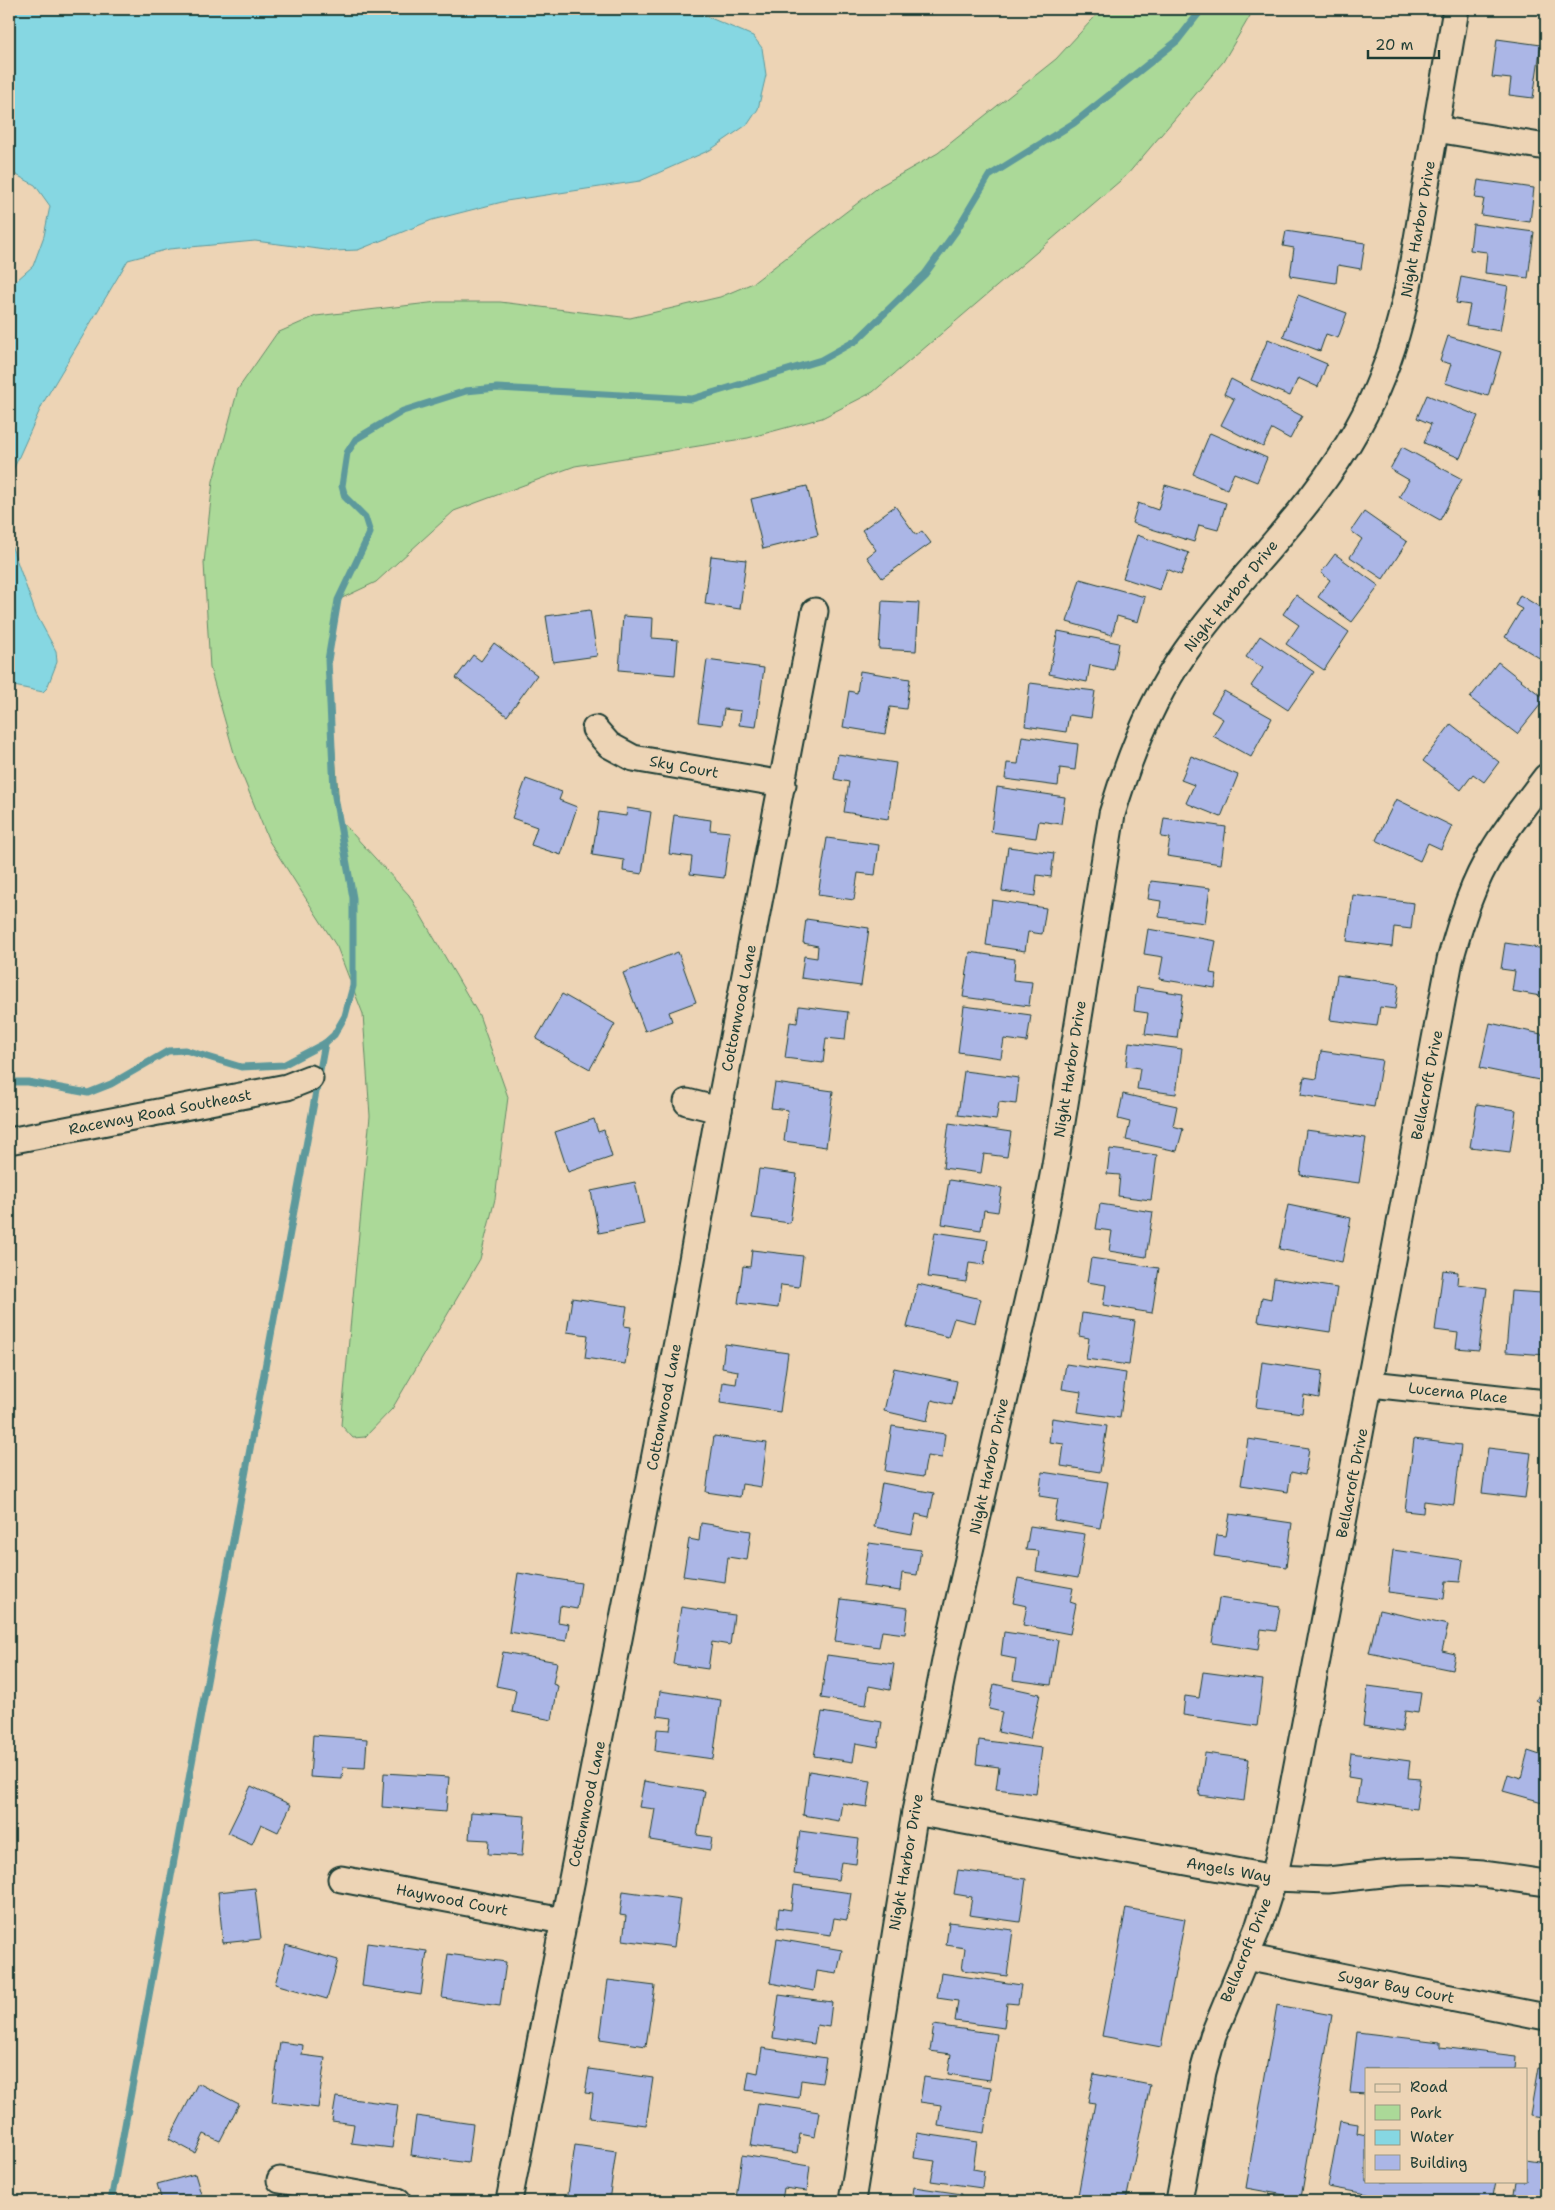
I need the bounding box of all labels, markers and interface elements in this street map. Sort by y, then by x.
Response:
scale bar [1368,28,1439,60]
text: 20 m [1375,35,1414,55]
street label: Night Harbor Drive [1396,159,1440,299]
street label: Night Harbor Drive [1180,536,1282,656]
street label: Sky Court [648,751,720,783]
street label: Cottonwood Lane [717,943,761,1073]
street label: Night Harbor Drive [1049,999,1091,1139]
street label: Bellacroft Drive [1407,1028,1447,1142]
street label: Raceway Road Southeast [67,1084,253,1140]
street label: Cottonwood Lane [642,1342,686,1472]
street label: Lucerna Place [1407,1378,1509,1408]
street label: Night Harbor Drive [965,1396,1013,1536]
street label: Bellacroft Drive [1332,1426,1372,1540]
street label: Cottonwood Lane [564,1739,610,1869]
street label: Night Harbor Drive [884,1792,928,1932]
street label: Angels Way [1185,1853,1273,1887]
street label: Haywood Court [394,1879,510,1921]
street label: Bellacroft Drive [1216,1894,1276,2006]
street label: Sugar Bay Court [1336,1966,1456,2008]
legend [1365,2068,1528,2182]
text: Road [1410,2077,1448,2097]
text: Park [1410,2103,1442,2123]
text: Water [1410,2127,1454,2147]
text: Building [1410,2153,1467,2173]

